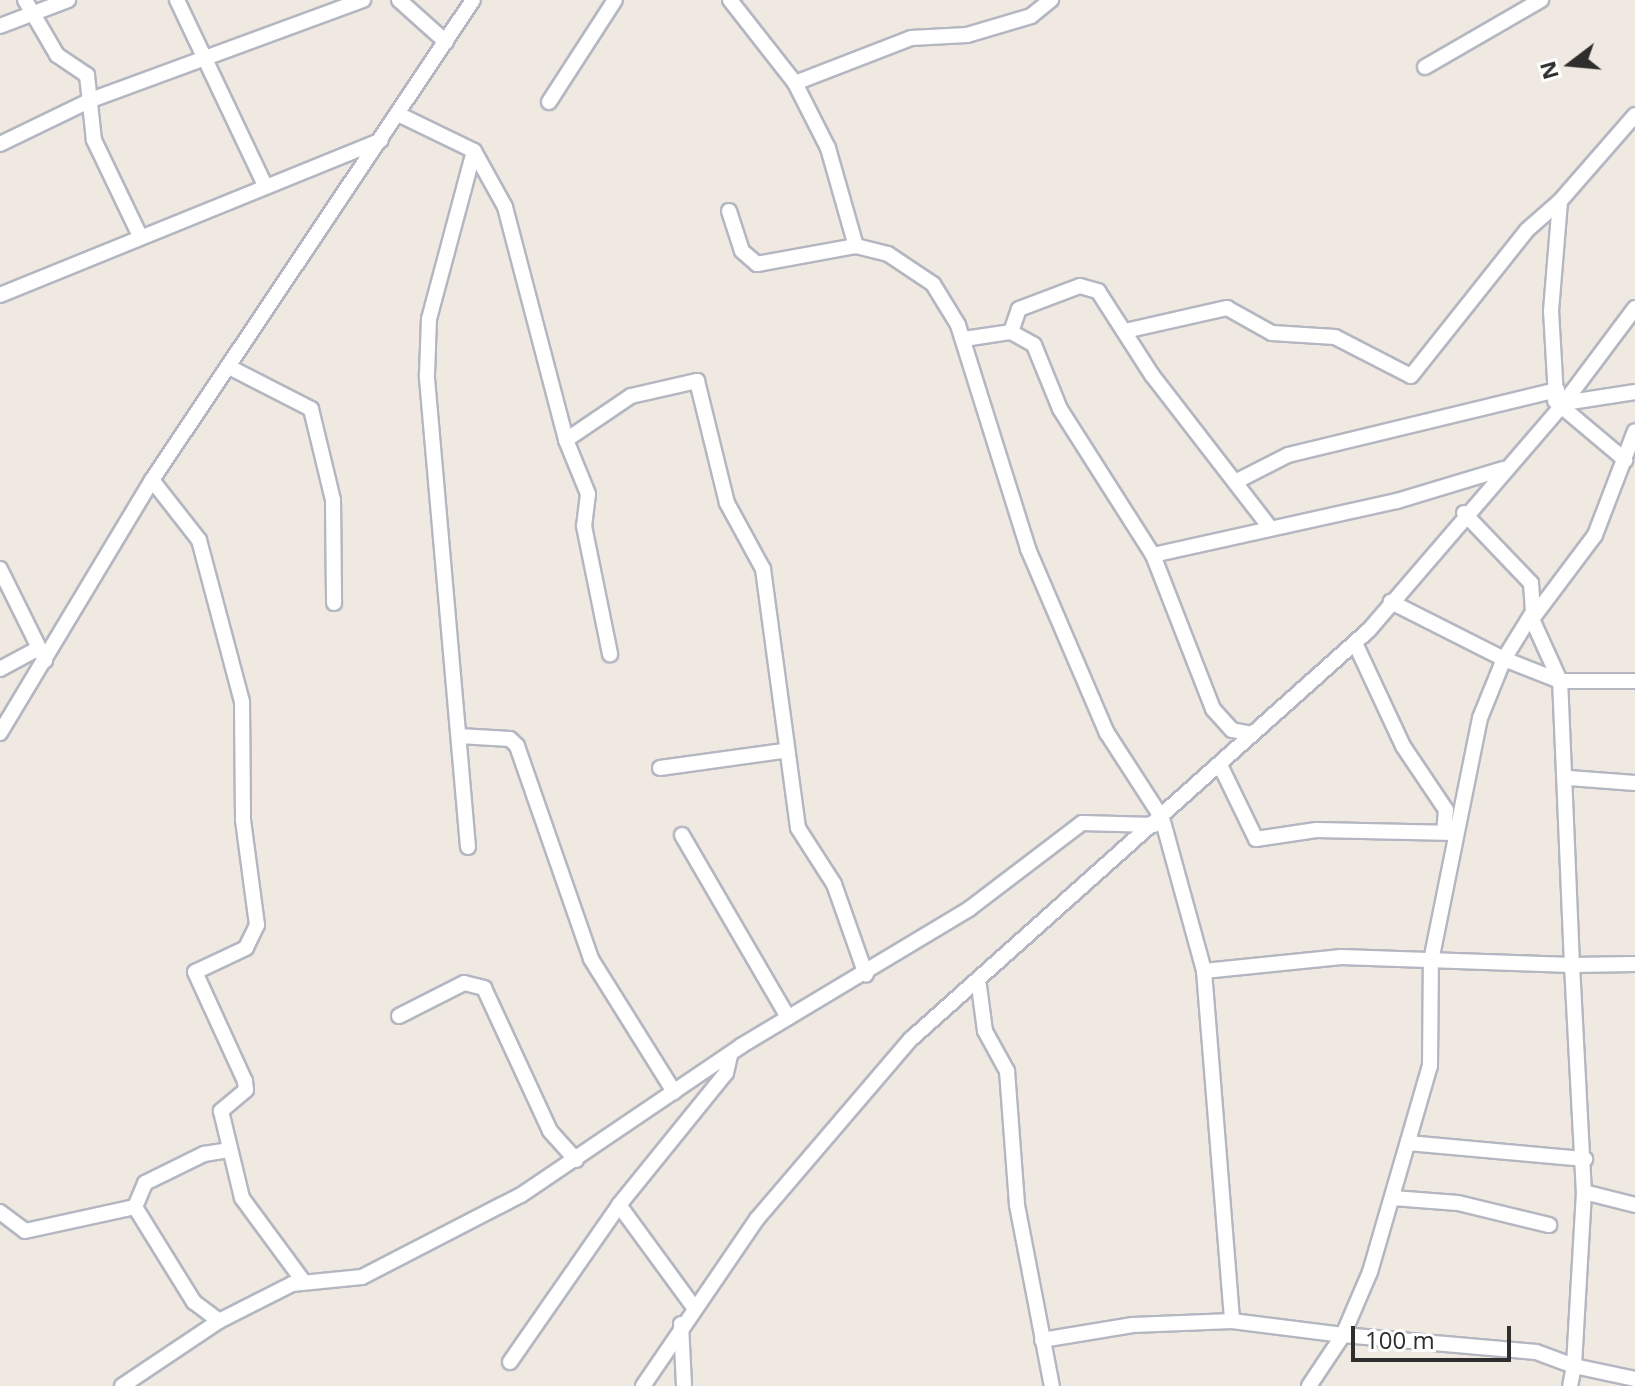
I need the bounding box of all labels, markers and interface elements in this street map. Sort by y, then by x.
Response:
north arrow [1531,24,1611,104]
text: N [1531,58,1565,83]
scale bar [1355,1310,1515,1360]
text: 100 m [1365,1323,1435,1356]

